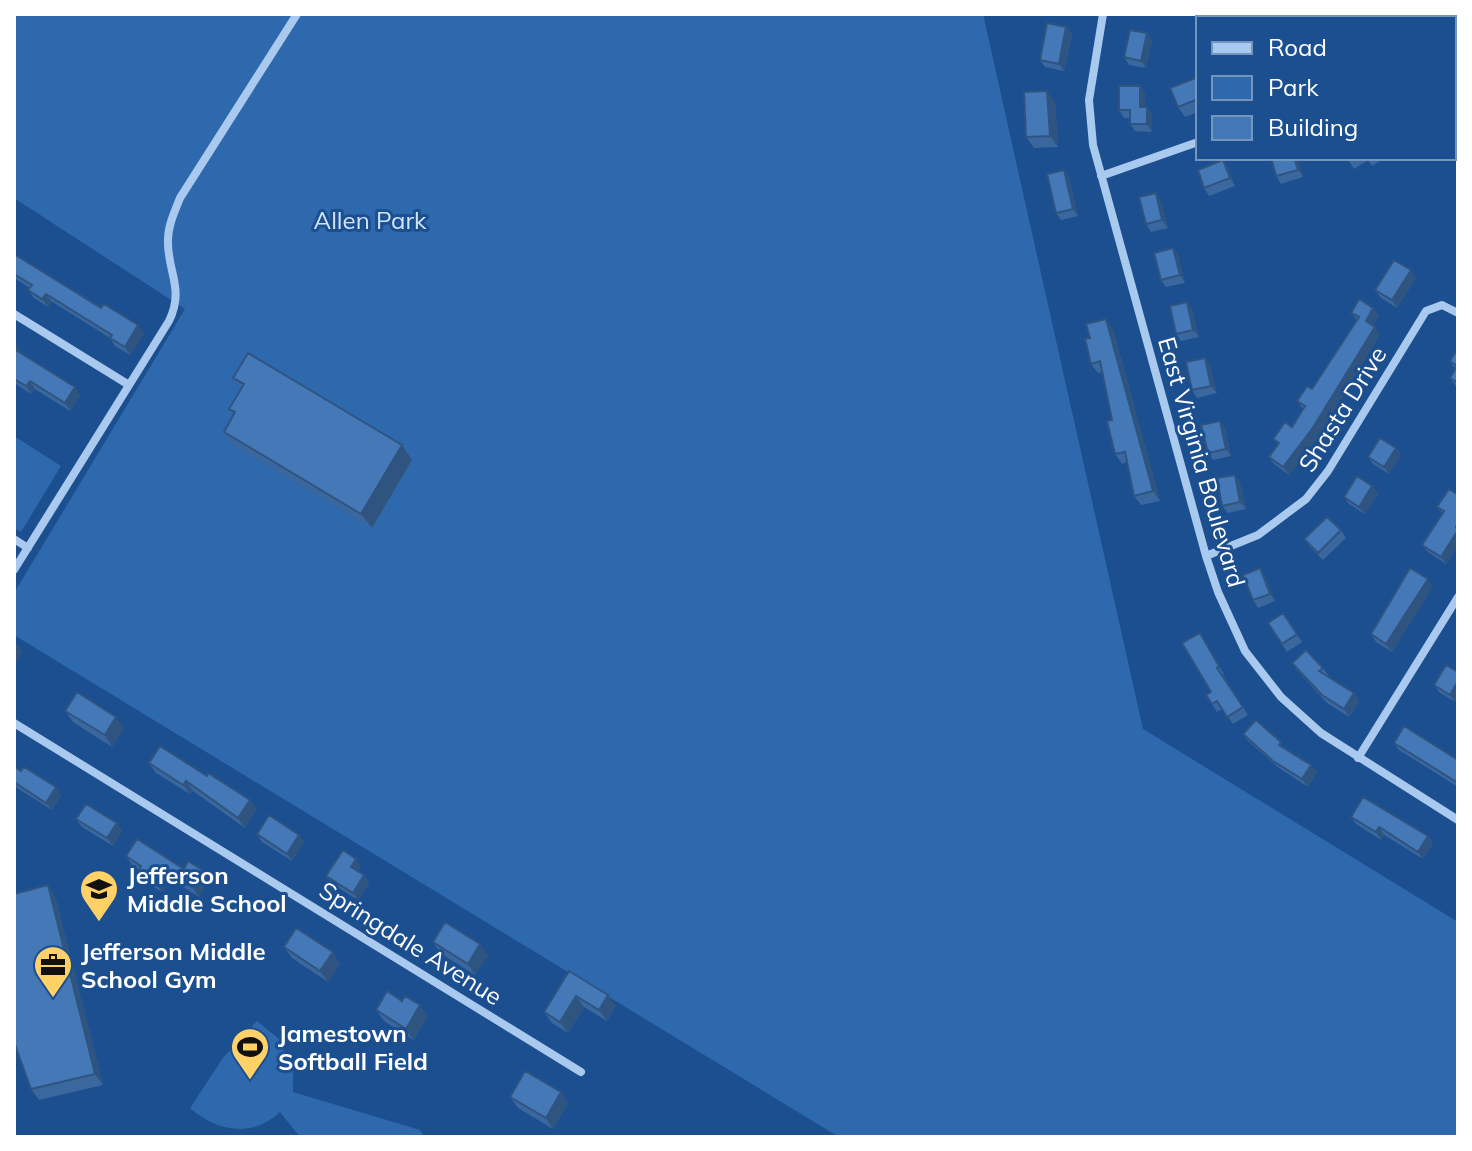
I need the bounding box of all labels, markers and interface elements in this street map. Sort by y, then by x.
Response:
legend [1196,16,1456,160]
text: Road [1268,32,1327,62]
text: Park [1268,72,1319,102]
text: Building [1268,112,1358,142]
park label: Allen Park [314,205,427,235]
street label: East Virginia Boulevard [1152,333,1252,591]
street label: Shasta Drive [1292,341,1392,477]
place label: Jefferson Middle School [127,860,287,918]
school or university icon: Jefferson Middle School [78,868,120,923]
street label: Springdale Avenue [314,875,508,1011]
place label: Jefferson Middle School Gym [81,936,266,994]
office icon: Jefferson Middle School Gym [32,944,74,999]
place label: Jamestown Softball Field [278,1018,428,1076]
sports icon: Jamestown Softball Field [229,1026,271,1081]

